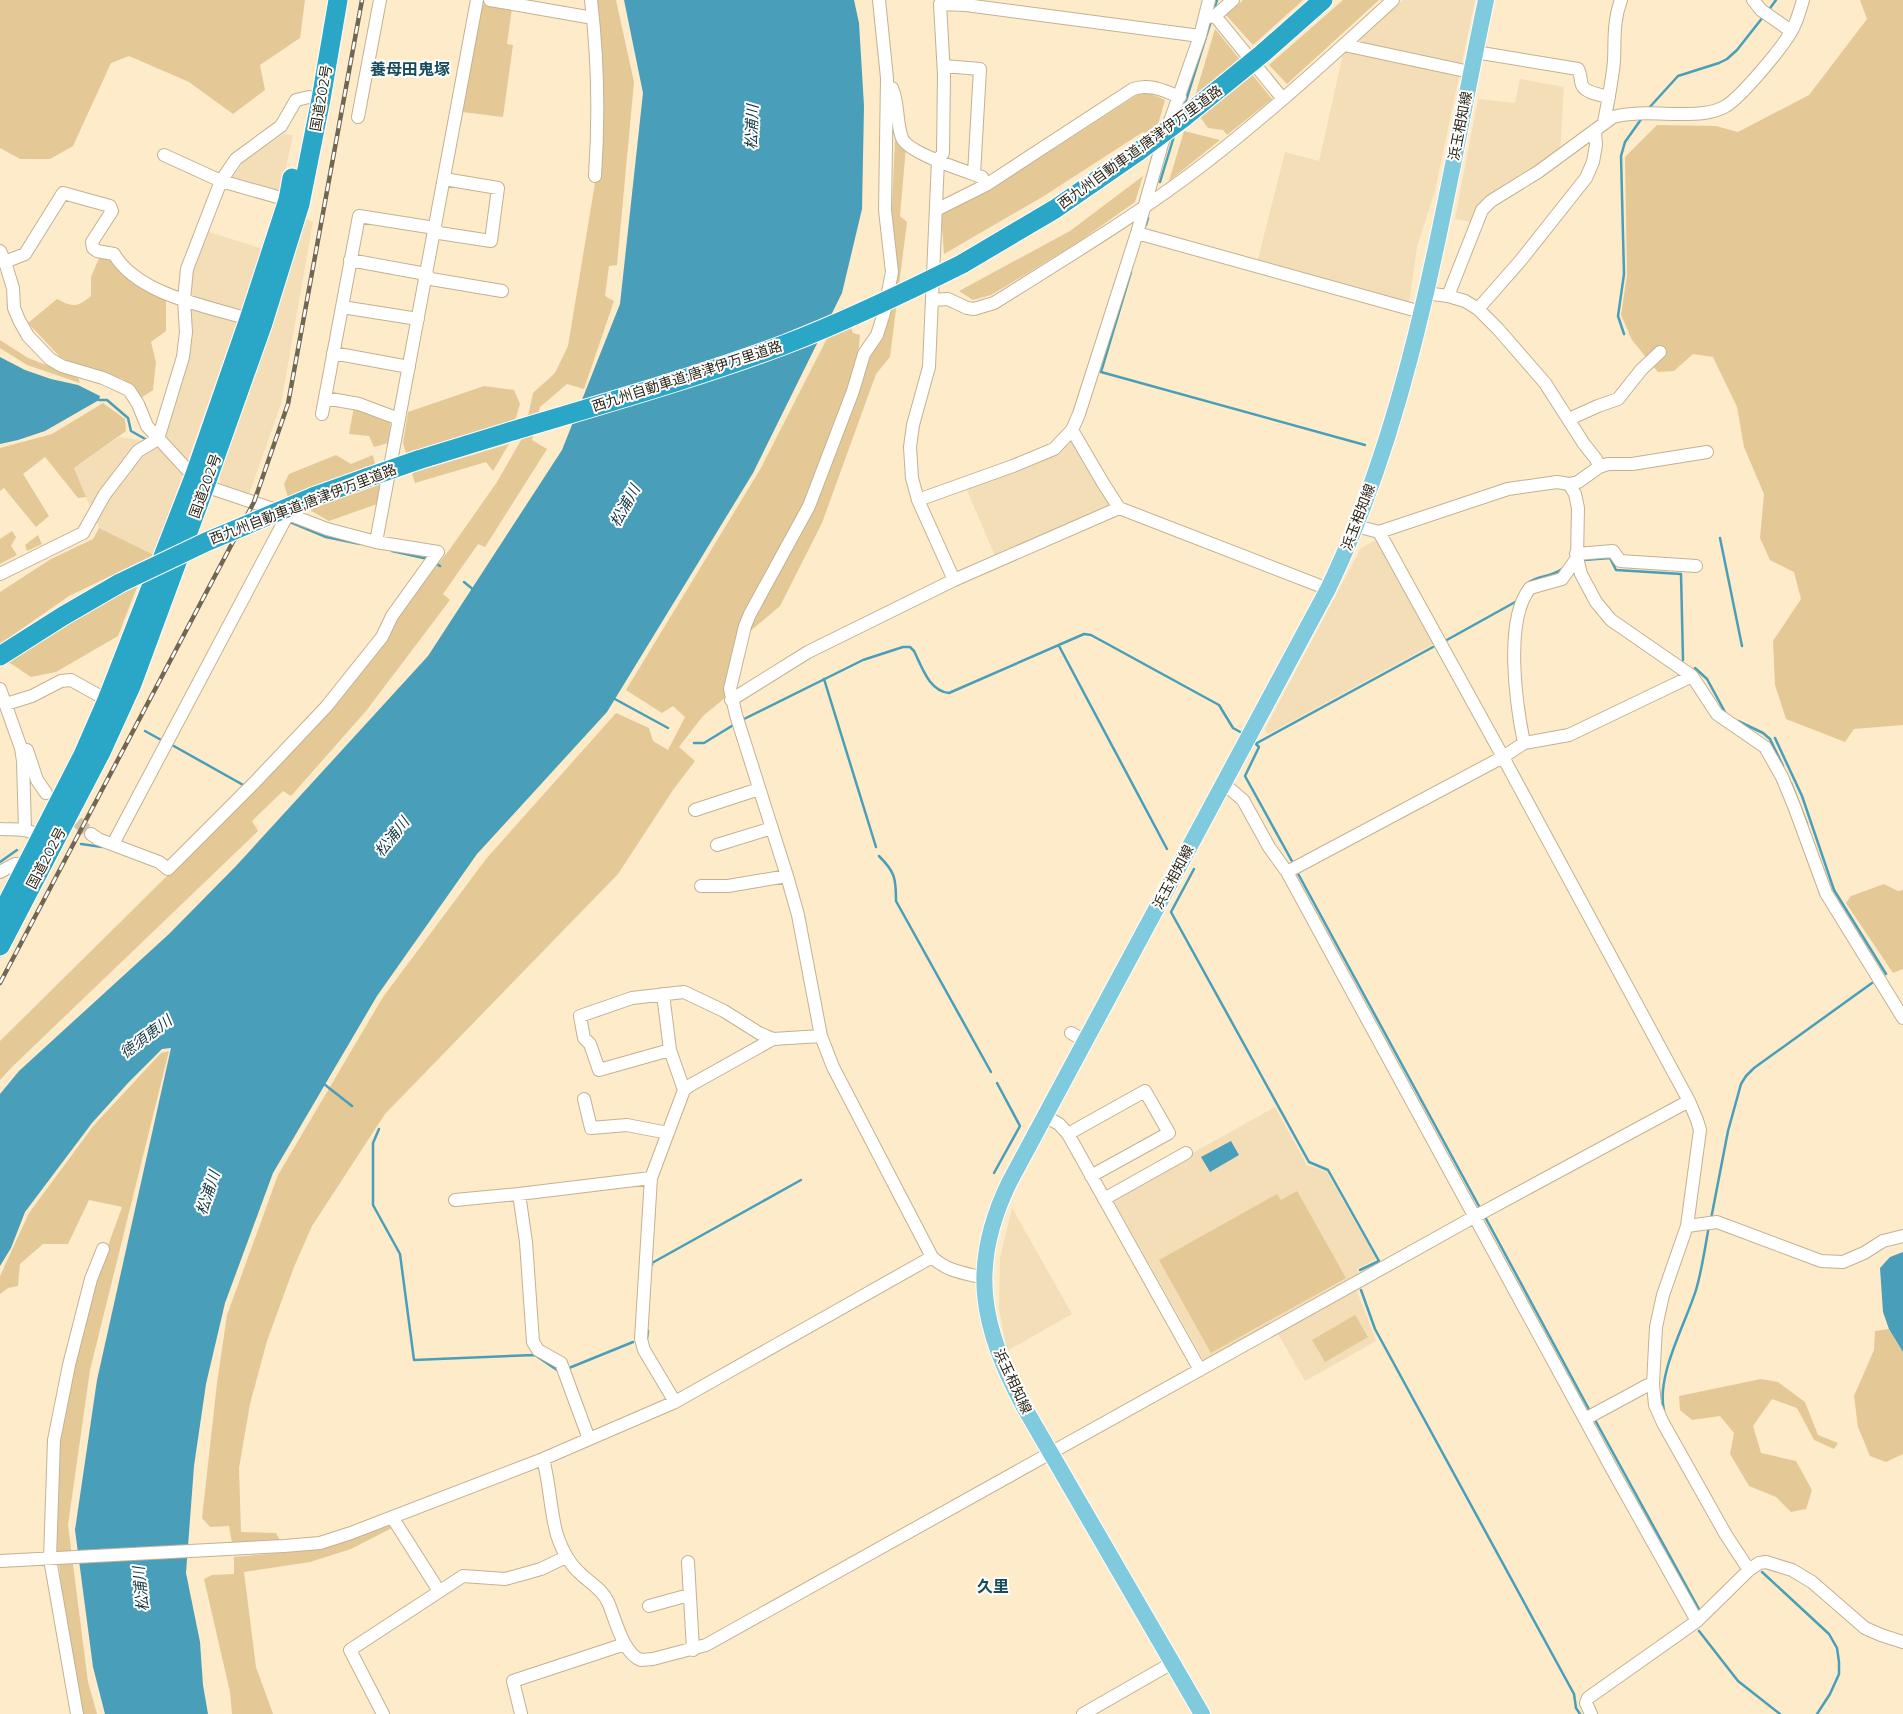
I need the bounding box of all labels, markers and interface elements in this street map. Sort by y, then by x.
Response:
district label: 養母田鬼塚 [370,60,450,79]
street label: 国道202号 [306,63,336,133]
street label: 西九州自動車道;唐津伊万里道路 [1054,81,1226,213]
street label: 浜玉相知線 [1444,90,1476,162]
water label: 松浦川 [741,102,762,150]
street label: 西九州自動車道;唐津伊万里道路 [590,337,784,415]
street label: 国道202号 [185,451,225,521]
street label: 西九州自動車道;唐津伊万里道路 [207,460,399,548]
water label: 松浦川 [605,480,645,530]
street label: 浜玉相知線 [1337,481,1379,553]
water label: 松浦川 [370,812,414,860]
street label: 国道202号 [22,824,70,892]
street label: 浜玉相知線 [1149,842,1197,912]
water label: 徳須恵川 [116,1010,177,1062]
water label: 松浦川 [192,1167,224,1217]
street label: 浜玉相知線 [990,1345,1036,1417]
water label: 松浦川 [128,1564,152,1612]
district label: 久里 [977,1577,1009,1596]

